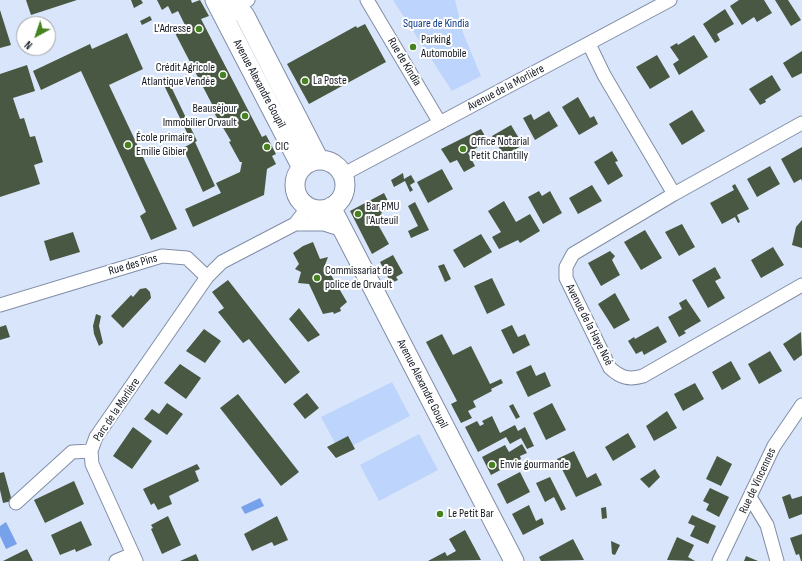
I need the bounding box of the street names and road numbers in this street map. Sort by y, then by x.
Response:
street label: Rue de Kindia [384,35,424,89]
street label: Avenue Alexandre Goupil [230,37,288,131]
street label: Avenue de la Morlière [465,62,547,114]
street label: Rue des Pins [107,251,159,279]
street label: Avenue de la Haye Noé [562,282,616,368]
street label: Avenue Alexandre Goupil [393,337,451,431]
street label: Parc de la Morlière [91,376,143,444]
street label: Rue de Vincennes [737,446,779,516]

